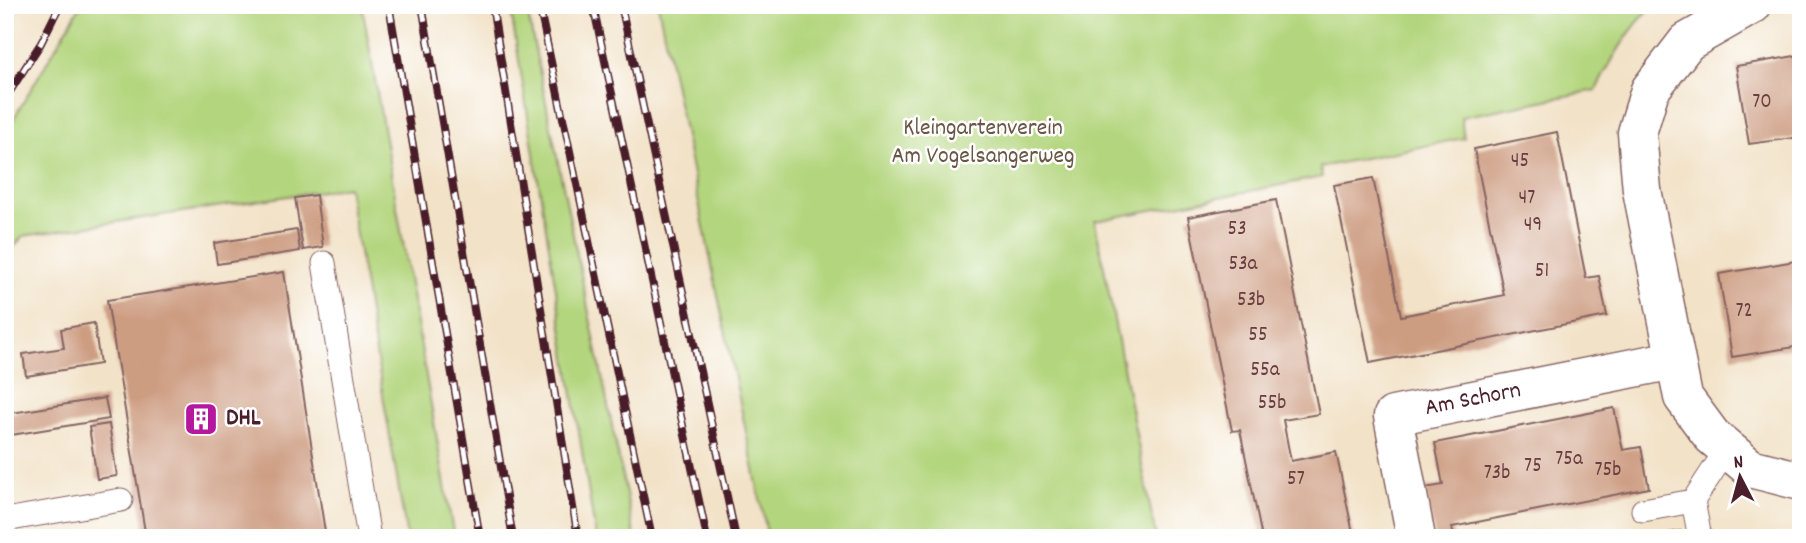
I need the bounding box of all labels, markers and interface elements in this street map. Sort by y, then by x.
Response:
house number: 70 [1752,88,1772,118]
park label: Kleingartenverein Am Vogelsangerweg [891,112,1075,174]
house number: 45 [1511,147,1529,177]
house number: 47 [1519,184,1535,214]
house number: 49 [1524,211,1542,241]
house number: 53 [1227,215,1247,245]
house number: 53a [1229,250,1259,280]
house number: 51 [1535,257,1549,287]
house number: 53b [1237,286,1265,316]
house number: 72 [1735,297,1753,327]
house number: 55 [1248,321,1268,351]
house number: 55a [1250,356,1281,386]
street label: Am Schorn [1422,374,1524,426]
house number: 55b [1258,389,1286,419]
building icon: DHL [182,400,220,438]
place label: DHL [226,402,261,436]
north arrow [1704,442,1774,512]
house number: 75a [1555,445,1584,475]
text: N [1733,450,1745,477]
house number: 75 [1524,452,1542,482]
house number: 75b [1595,456,1621,486]
house number: 73b [1484,459,1510,489]
house number: 57 [1287,465,1305,495]

